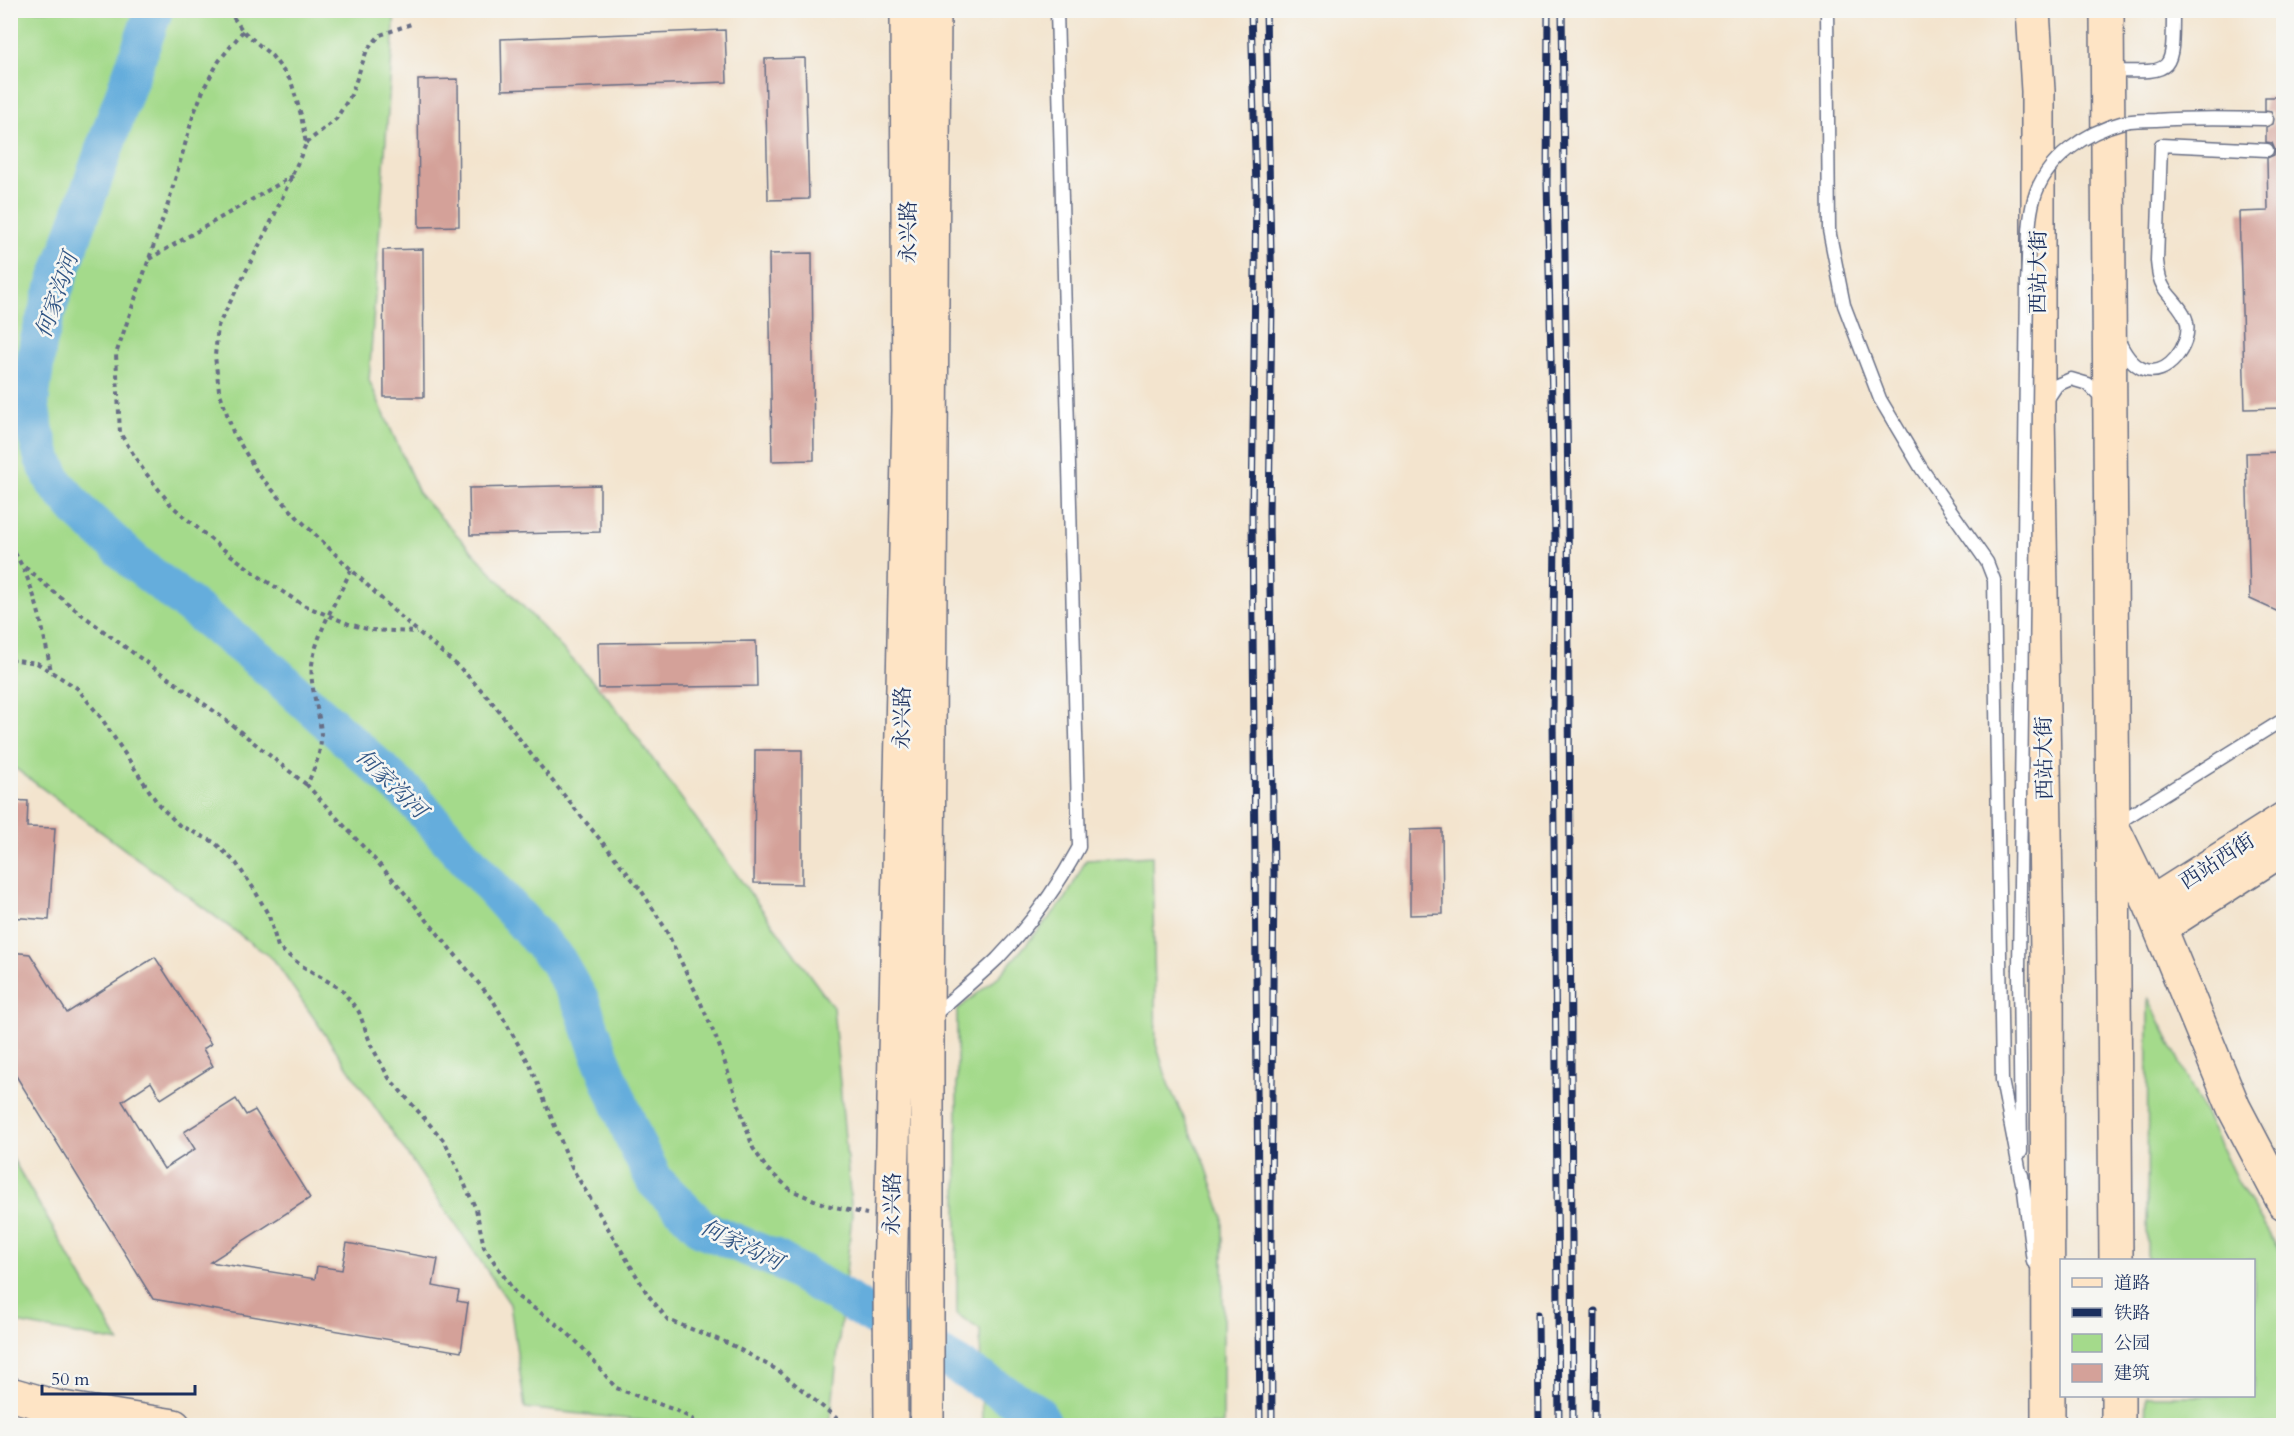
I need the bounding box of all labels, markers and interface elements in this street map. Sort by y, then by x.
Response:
street label: 永兴路 [894,201,923,264]
street label: 西站大街 [2024,230,2053,314]
water label: 何家沟河 [28,245,87,342]
street label: 永兴路 [887,686,918,750]
street label: 西站大街 [2029,716,2060,800]
water label: 何家沟河 [349,742,436,828]
street label: 西站西街 [2174,826,2260,896]
street label: 永兴路 [877,1172,908,1236]
water label: 何家沟河 [695,1212,791,1279]
legend [2060,1259,2255,1397]
text: 道路 [2114,1271,2150,1296]
text: 铁路 [2114,1301,2150,1326]
text: 公园 [2114,1331,2150,1356]
scale bar [42,1358,195,1396]
text: 建筑 [2114,1361,2150,1386]
text: 50 m [51,1367,90,1392]

